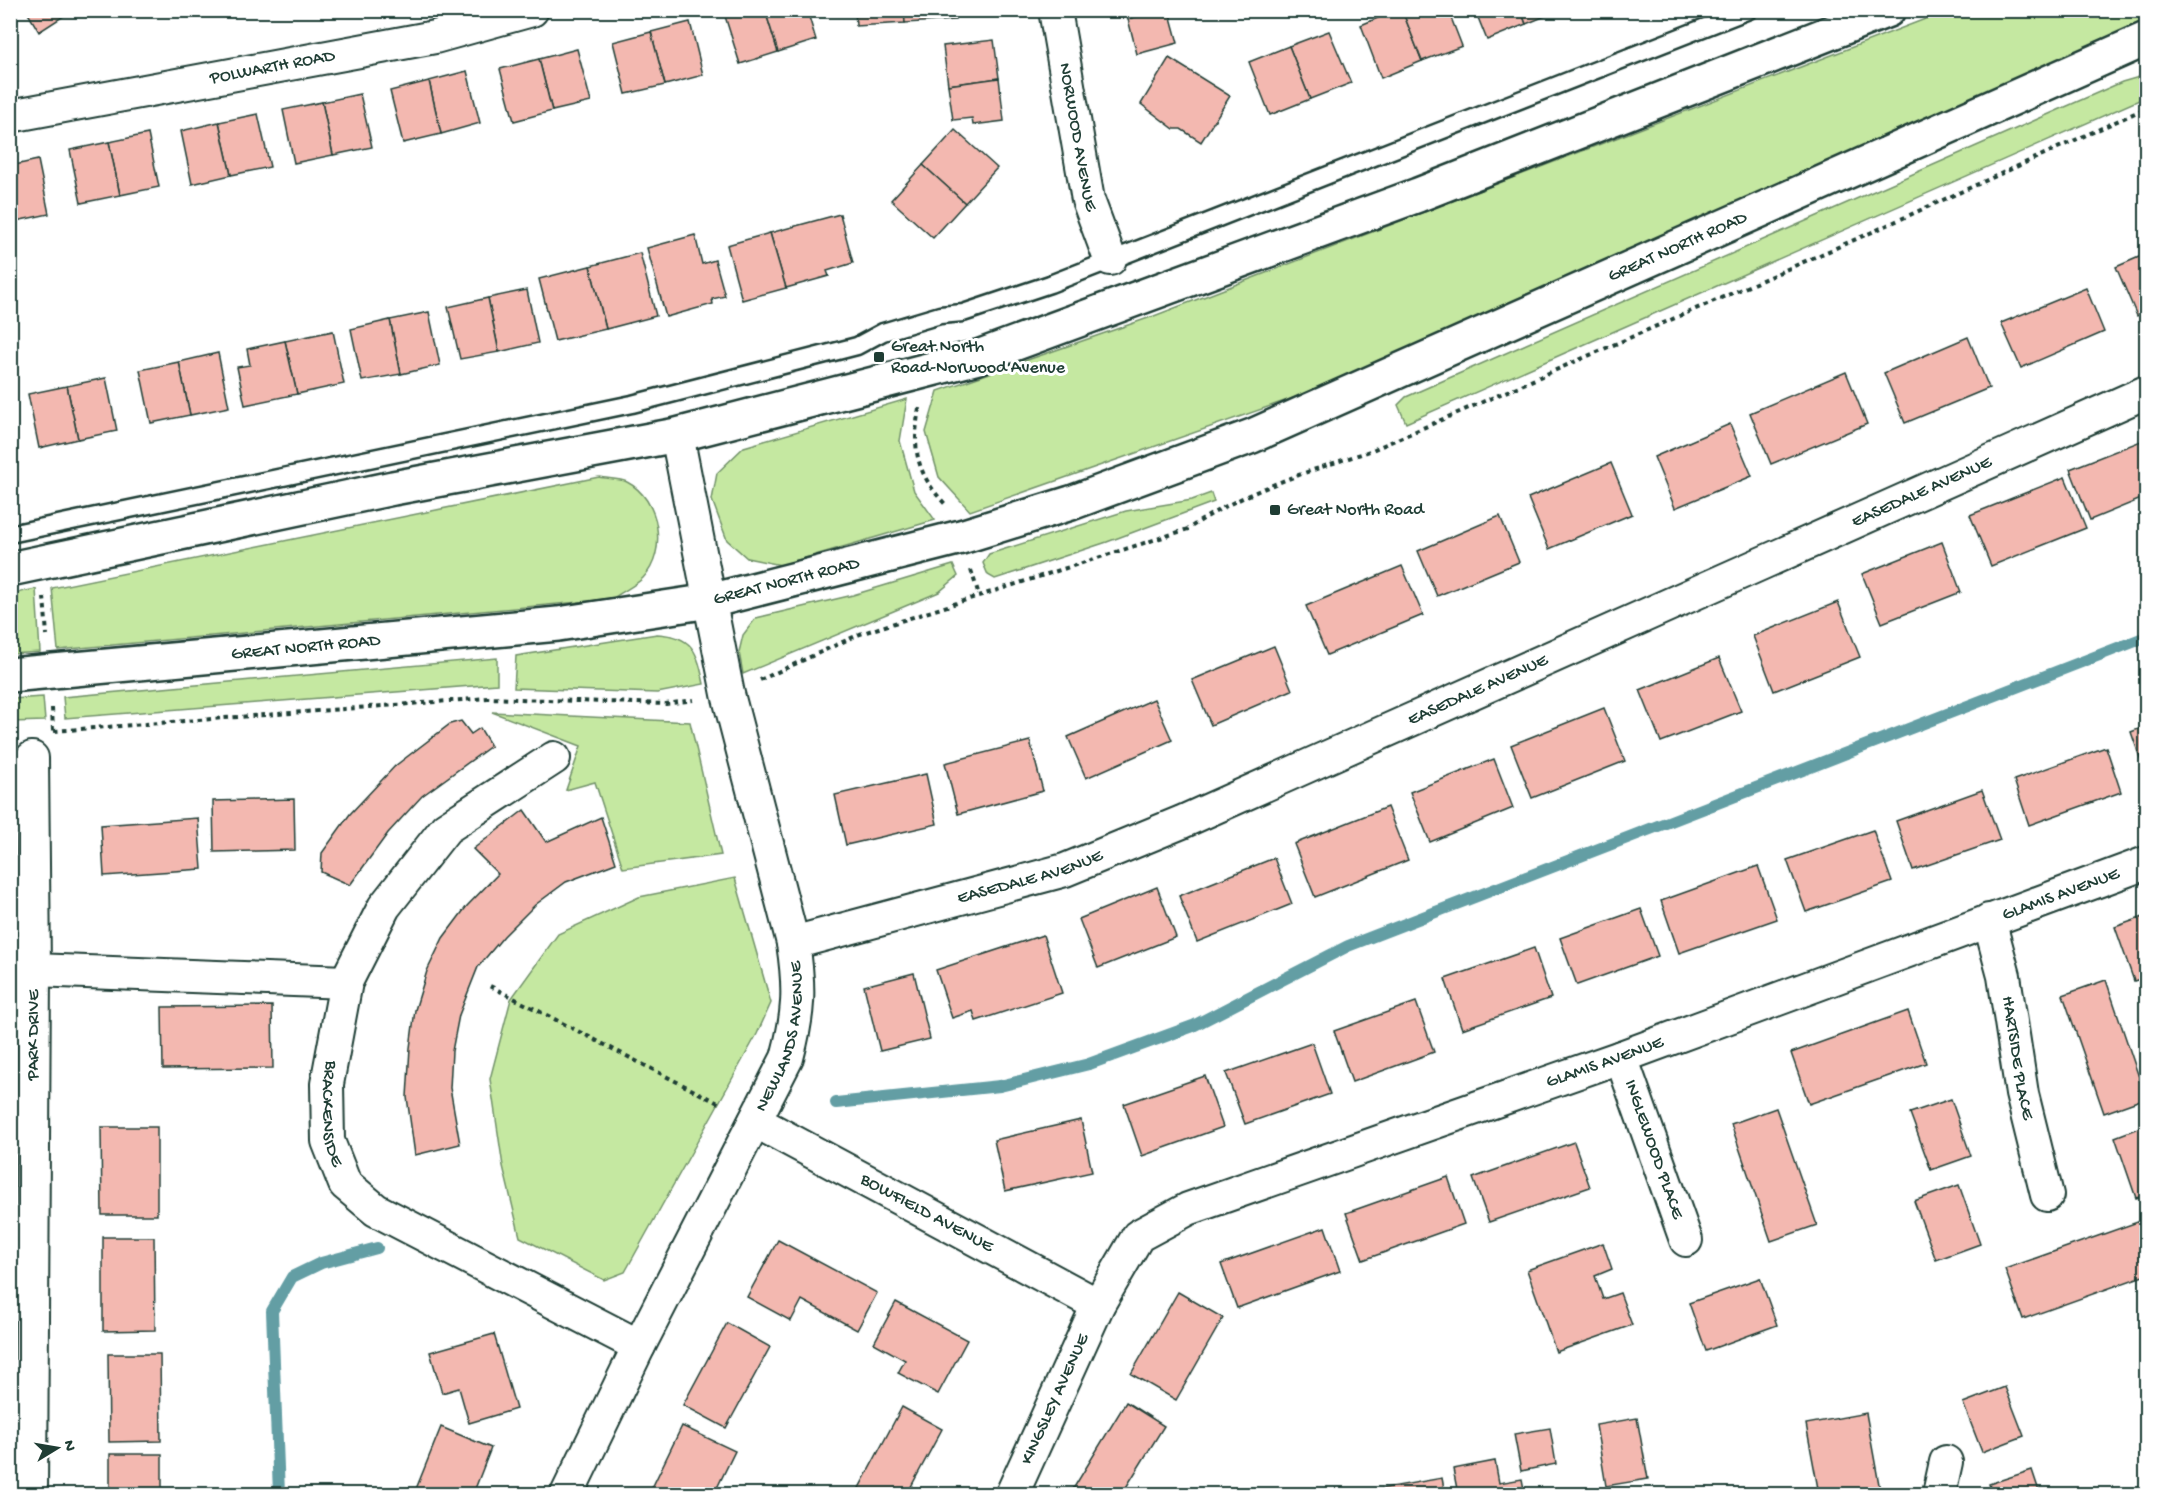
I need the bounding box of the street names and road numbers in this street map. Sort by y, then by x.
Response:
street label: POLWARTH ROAD [207,45,337,89]
street label: NORWOOD AVENUE [1054,61,1102,215]
street label: GREAT NORTH ROAD [1605,207,1751,287]
street label: EASEDALE AVENUE [1848,451,1996,532]
street label: GREAT NORTH ROAD [711,553,862,610]
street label: GREAT NORTH ROAD [230,630,382,665]
street label: EASEDALE AVENUE [1405,649,1552,730]
street label: EASEDALE AVENUE [955,845,1107,909]
street label: GLAMIS AVENUE [1999,863,2123,926]
street label: NEWLANDS AVENUE [751,959,808,1115]
street label: PARK DRIVE [23,989,44,1082]
street label: HARTSIDE PLACE [1997,995,2039,1123]
street label: GLAMIS AVENUE [1543,1031,1667,1093]
street label: BRACKENSIDE [316,1058,348,1171]
street label: INGLEWOOD PLACE [1619,1077,1688,1223]
street label: BOWFIELD AVENUE [856,1168,998,1258]
street label: KINGSLEY AVENUE [1016,1330,1094,1468]

